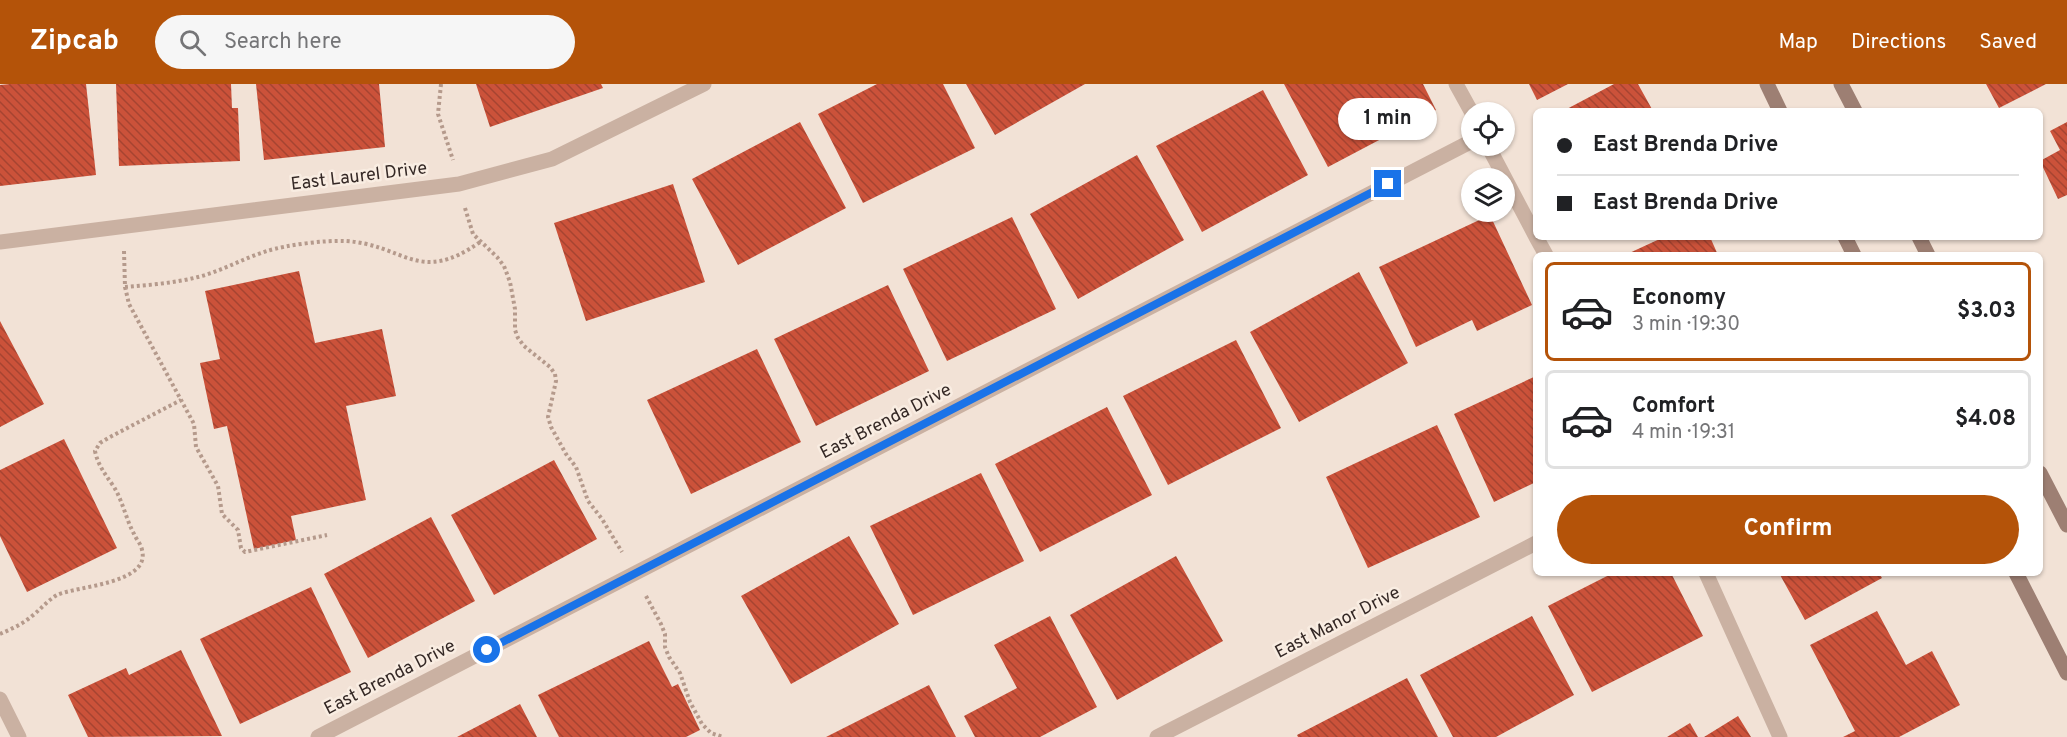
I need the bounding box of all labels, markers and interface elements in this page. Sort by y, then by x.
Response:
search box [155,15,575,69]
text: Zipcab [30,24,119,60]
icon: search [176,26,209,59]
text: Search here [224,29,341,56]
text: Map [1778,29,1818,56]
text: Directions [1851,29,1946,56]
text: Saved [1979,29,2037,56]
callout: 1 min [1338,97,1438,139]
map controls [1461,102,1515,222]
button: locate [1461,102,1515,156]
text: 1 min [1363,106,1412,132]
text: East Brenda Drive [1593,132,1778,159]
street label: East Laurel Drive [290,157,428,197]
button: layers [1461,168,1515,222]
route end [1374,170,1401,197]
text: East Brenda Drive [1593,190,1778,217]
icon: car [1560,285,1614,339]
text: Economy [1632,285,1726,312]
text: $3.03 [1957,298,2016,325]
text: 3 min · 19:30 [1632,312,1740,338]
street label: East Brenda Drive [816,379,956,465]
icon: car [1560,393,1614,447]
text: Comfort [1632,393,1715,420]
text: $4.08 [1955,406,2016,433]
text: 4 min · 19:31 [1632,420,1735,446]
button: Confirm [1557,495,2019,564]
street label: East Manor Drive [1272,582,1404,664]
street label: East Brenda Drive [320,635,460,721]
route start [473,636,500,663]

